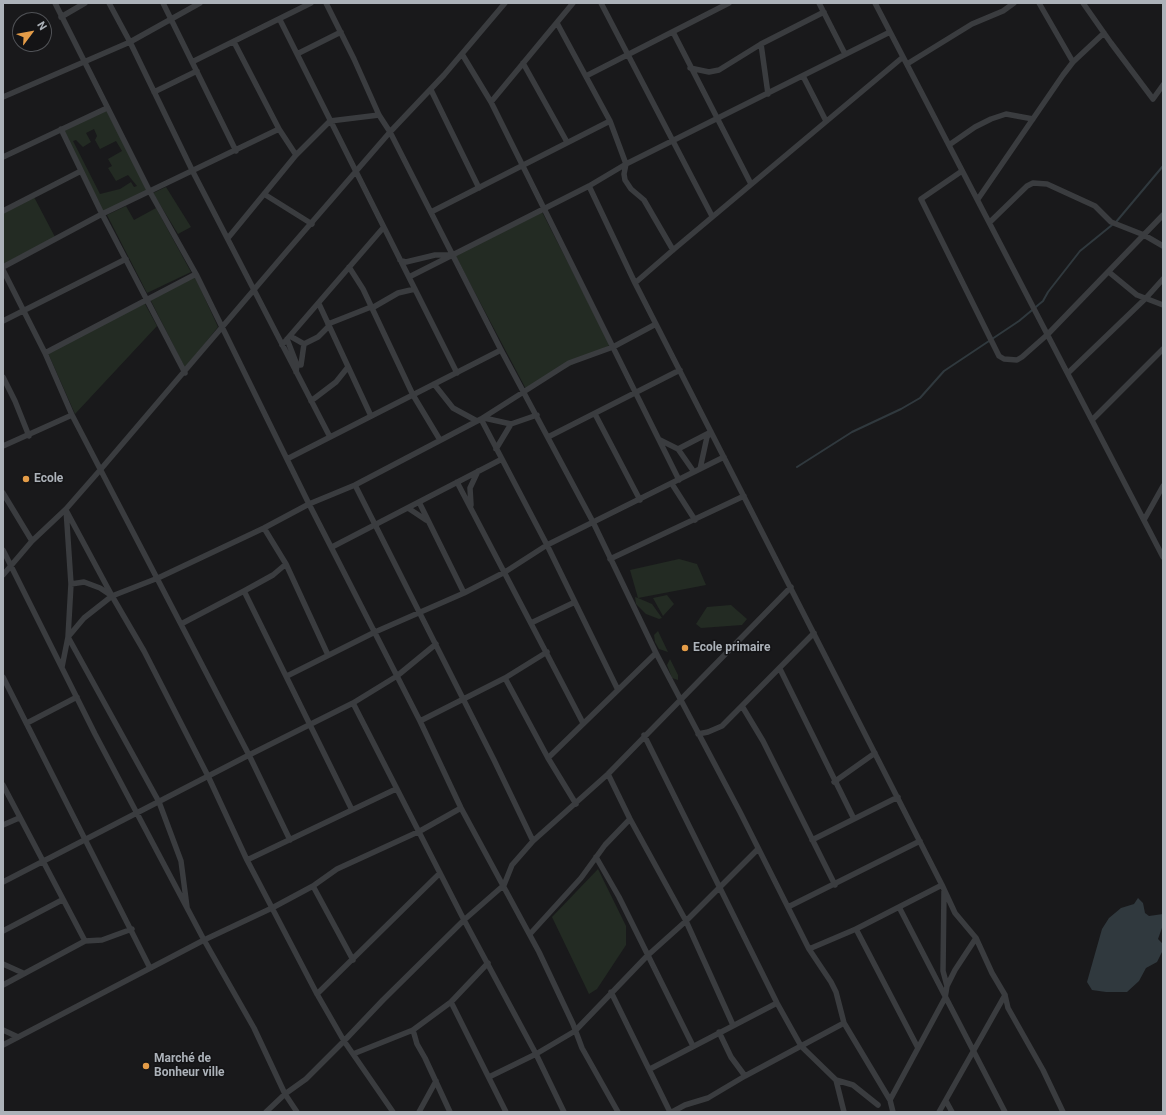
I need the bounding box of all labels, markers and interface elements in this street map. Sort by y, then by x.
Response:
north arrow [12,12,52,52]
text: N [34,19,49,33]
place label: Ecole [34,472,63,486]
marker: Ecole [21,474,31,484]
place label: Ecole primaire [693,641,770,655]
marker: Ecole primaire [680,643,690,653]
place label: Marché de Bonheur ville [154,1052,225,1080]
marker: Marché de Bonheur ville [141,1061,151,1071]

